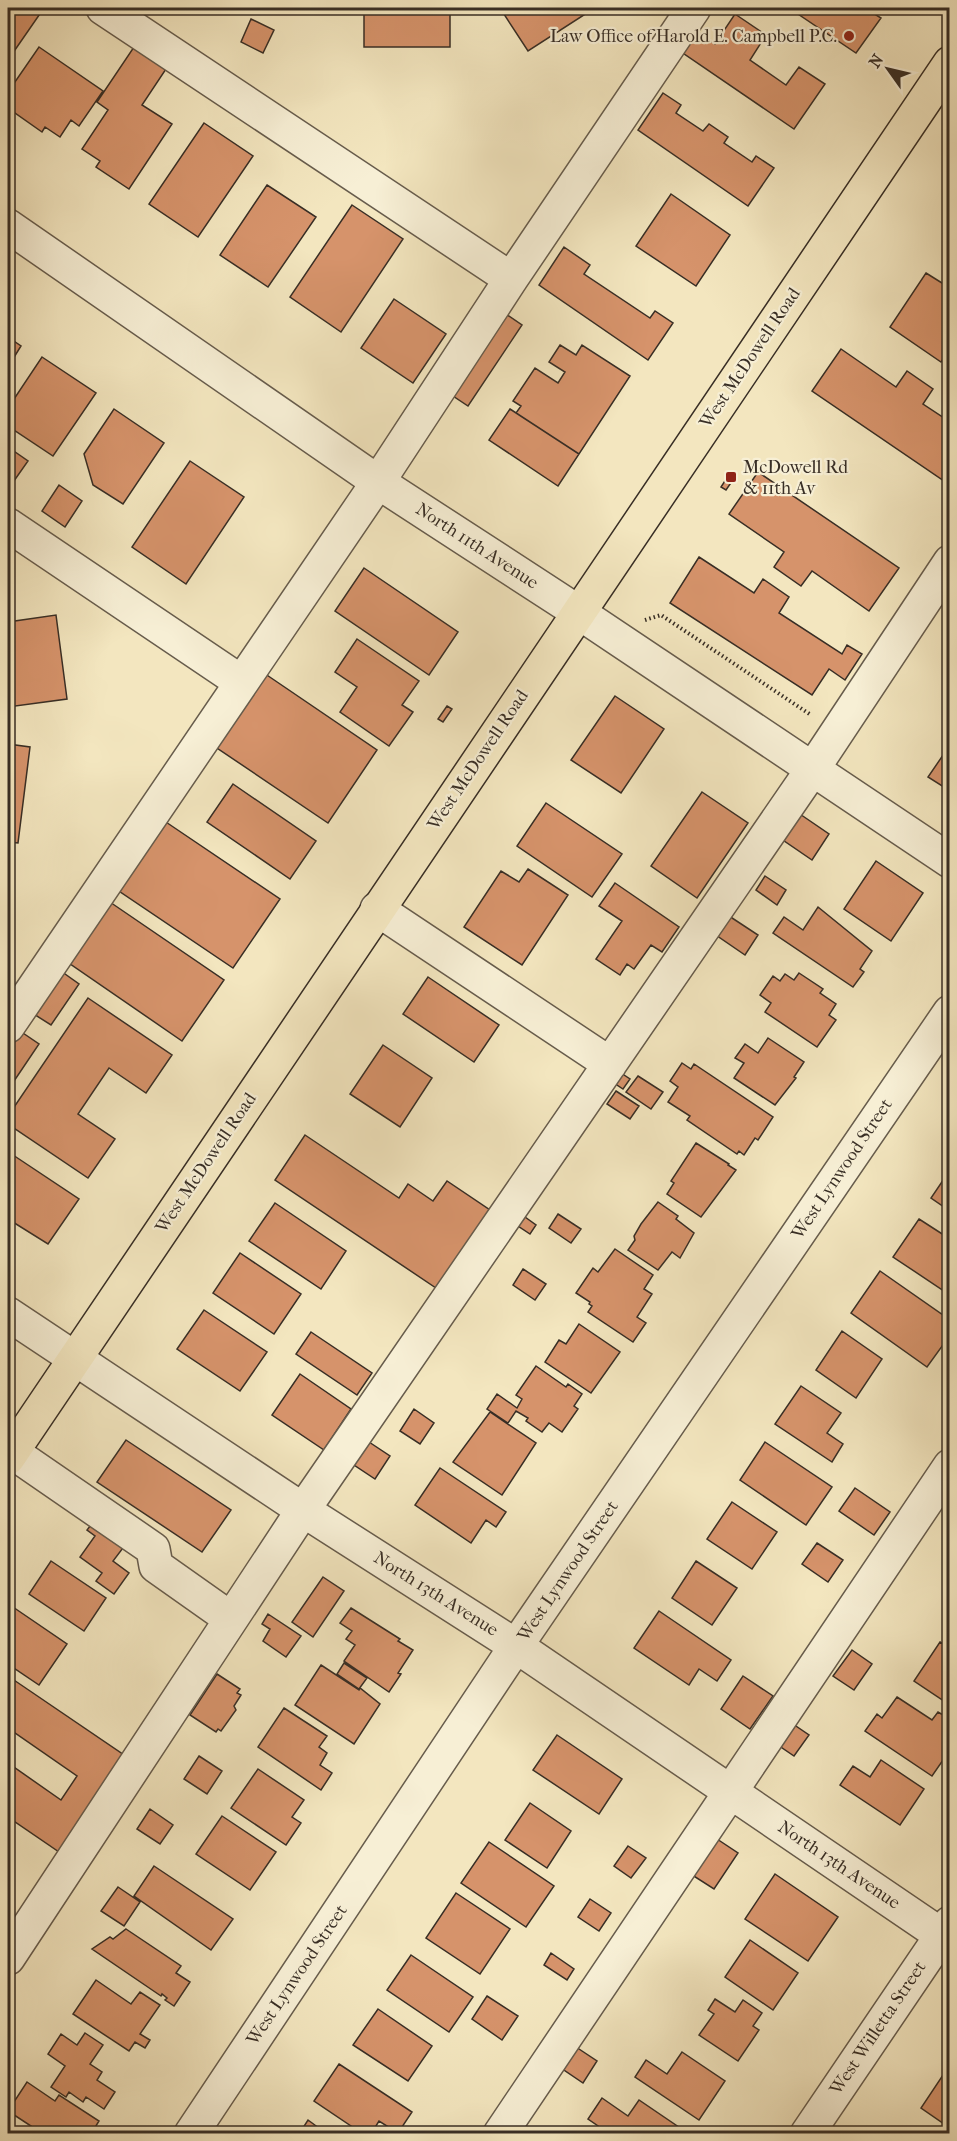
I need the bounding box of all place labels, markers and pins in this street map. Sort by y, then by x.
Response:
place label: Law Office of Harold E. Campbell P.C. [550,26,837,47]
marker: Law Office of Harold E. Campbell P.C. [842,29,856,43]
place label: McDowell Rd & 11th Av [743,457,848,499]
marker: McDowell Rd & 11th Av [724,470,738,484]

